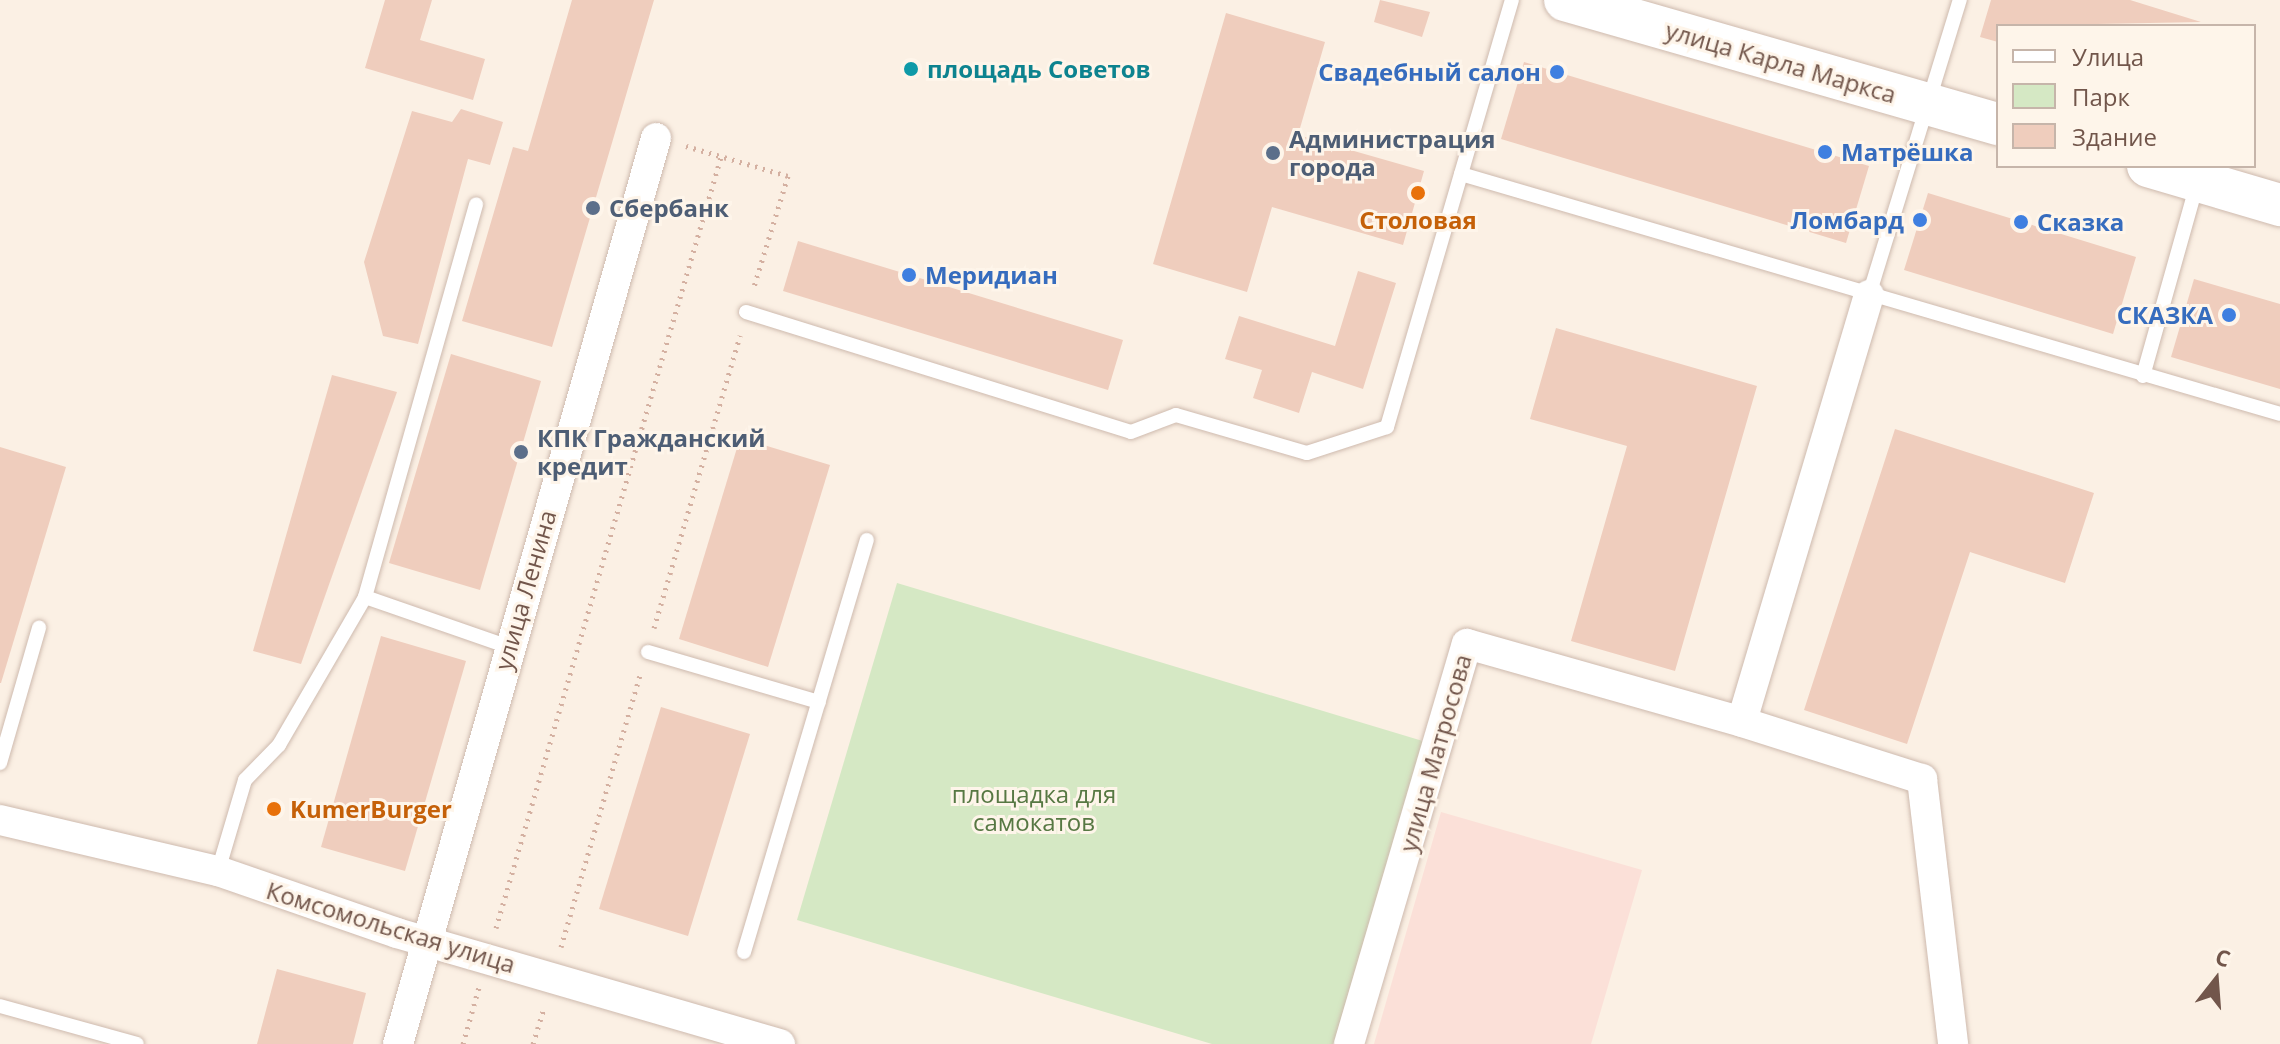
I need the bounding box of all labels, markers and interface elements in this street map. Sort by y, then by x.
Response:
street label: улица Карла Маркса [1662,15,1900,109]
legend [1996,24,2256,168]
text: Улица [2072,40,2144,73]
place label: площадь Советов [927,55,1151,83]
place label: Свадебный салон [1318,58,1541,86]
marker: площадь Советов [902,60,920,78]
marker: Свадебный салон [1548,63,1566,81]
text: Парк [2072,80,2130,113]
text: Здание [2072,120,2157,153]
place label: Администрация города [1289,125,1496,181]
place label: Матрёшка [1841,138,1973,166]
marker: Матрёшка [1816,143,1834,161]
marker: Администрация города [1264,144,1282,162]
marker: Столовая [1409,184,1427,202]
place label: Сбербанк [609,194,729,222]
marker: Сбербанк [584,199,602,217]
place label: Столовая [1359,206,1477,234]
place label: Ломбард [1790,206,1904,234]
place label: Сказка [2037,208,2124,236]
marker: Ломбард [1911,211,1929,229]
marker: Сказка [2012,213,2030,231]
place label: Меридиан [925,261,1058,289]
marker: Меридиан [900,266,918,284]
place label: СКАЗКА [2117,301,2213,329]
marker: СКАЗКА [2220,306,2238,324]
place label: КПК Гражданский кредит [537,424,766,480]
marker: КПК Гражданский кредит [512,443,530,461]
street label: улица Ленина [488,507,562,673]
street label: улица Матросова [1393,651,1477,855]
park label: площадка для самокатов [952,780,1116,836]
place label: KumerBurger [290,795,452,823]
marker: KumerBurger [265,800,283,818]
street label: Комсомольская улица [263,875,519,979]
north arrow [2176,940,2256,1020]
text: С [2212,941,2234,973]

